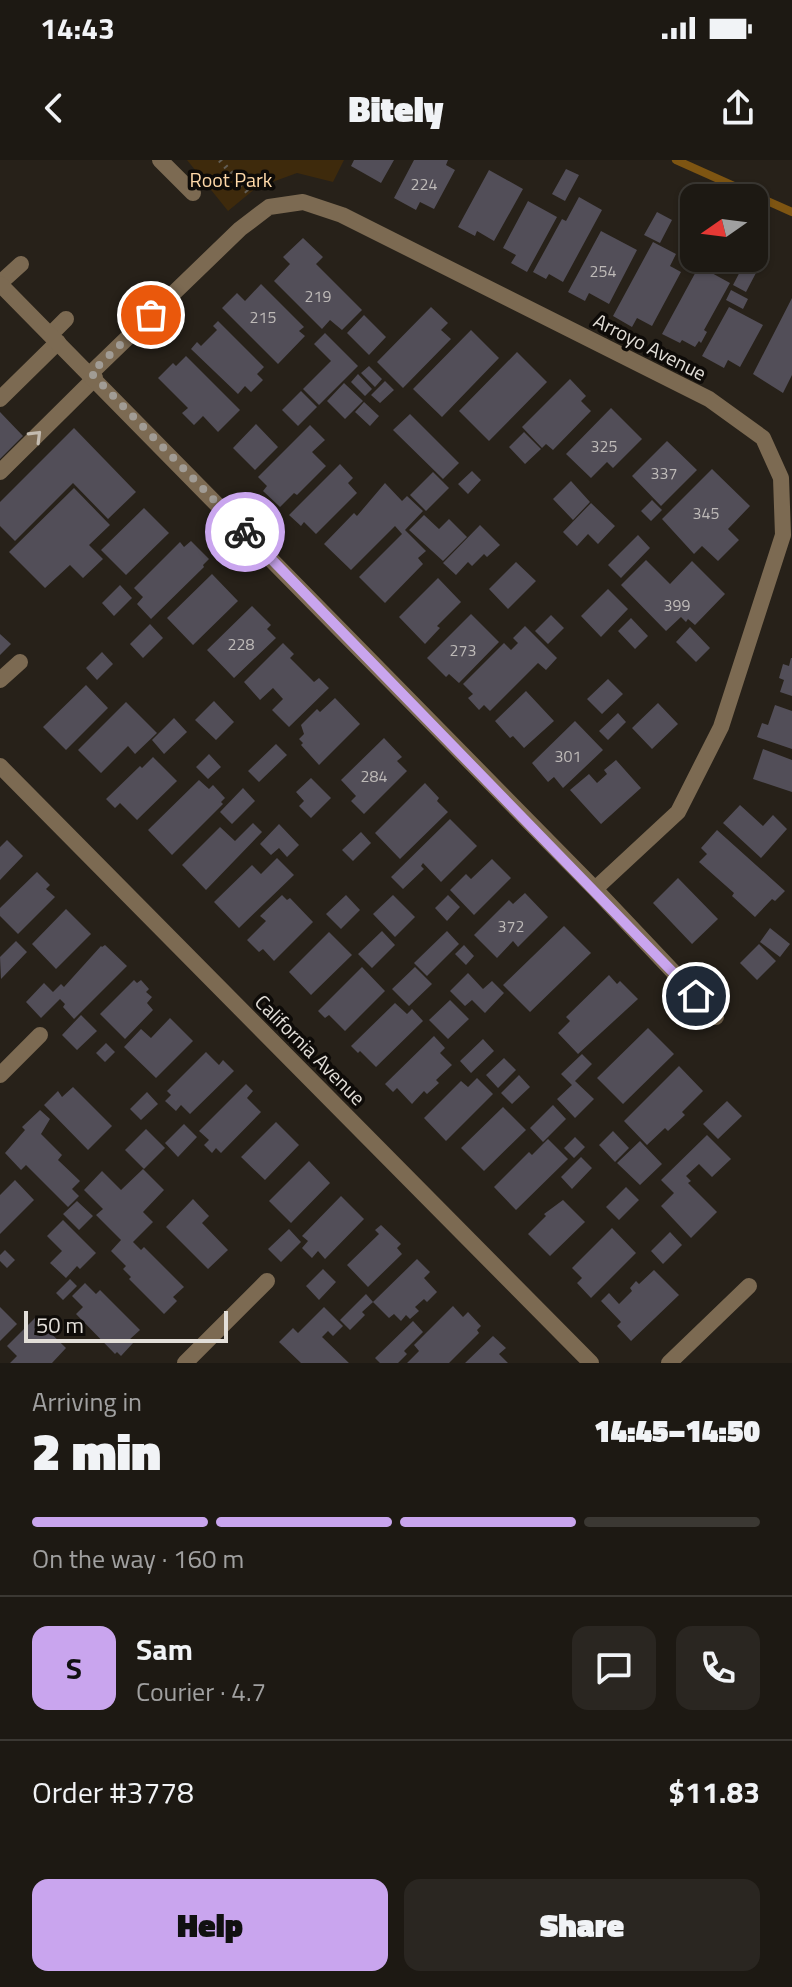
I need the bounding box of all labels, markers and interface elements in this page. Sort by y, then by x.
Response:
text: 14:43 [40,5,115,51]
text: Bitely [349,81,443,136]
icon: back [32,86,76,130]
icon: share [716,86,760,130]
park label: Root Park [190,164,273,195]
house number: 224 [411,172,437,196]
north arrow [680,184,768,272]
map controls [680,184,768,272]
house number: 254 [590,259,616,283]
pin [117,281,185,349]
house number: 219 [305,284,331,308]
icon: bag [129,293,173,337]
house number: 215 [250,305,276,329]
street label: Arroyo Avenue [588,305,712,388]
one-way arrow [27,431,41,445]
house number: 325 [591,434,617,458]
house number: 337 [651,461,677,485]
courier [205,492,285,572]
house number: 345 [693,501,719,525]
icon: bike [223,510,267,554]
house number: 399 [664,593,690,617]
house number: 228 [228,632,254,656]
house number: 273 [450,638,476,662]
house number: 301 [555,744,581,768]
house number: 284 [361,764,387,788]
house number: 372 [498,914,524,938]
pin [662,962,730,1030]
icon: home [674,974,718,1018]
street label: California Avenue [248,987,373,1112]
scale bar [24,1307,228,1343]
text: 50 m [36,1308,84,1342]
text: Arriving in [32,1382,142,1421]
text: 14:45–14:50 [594,1408,760,1454]
text: 2 min [32,1411,161,1490]
text: On the way · 160 m [32,1539,244,1578]
text: Sam [136,1626,193,1672]
button: chat [572,1626,656,1710]
button: phone [676,1626,760,1710]
text: S [66,1645,82,1691]
text: Courier · 4.7 [136,1672,266,1711]
text: Order #3778 [32,1769,194,1815]
text: $11.83 [668,1769,760,1815]
button: Help [32,1879,388,1971]
button: Share [404,1879,760,1971]

